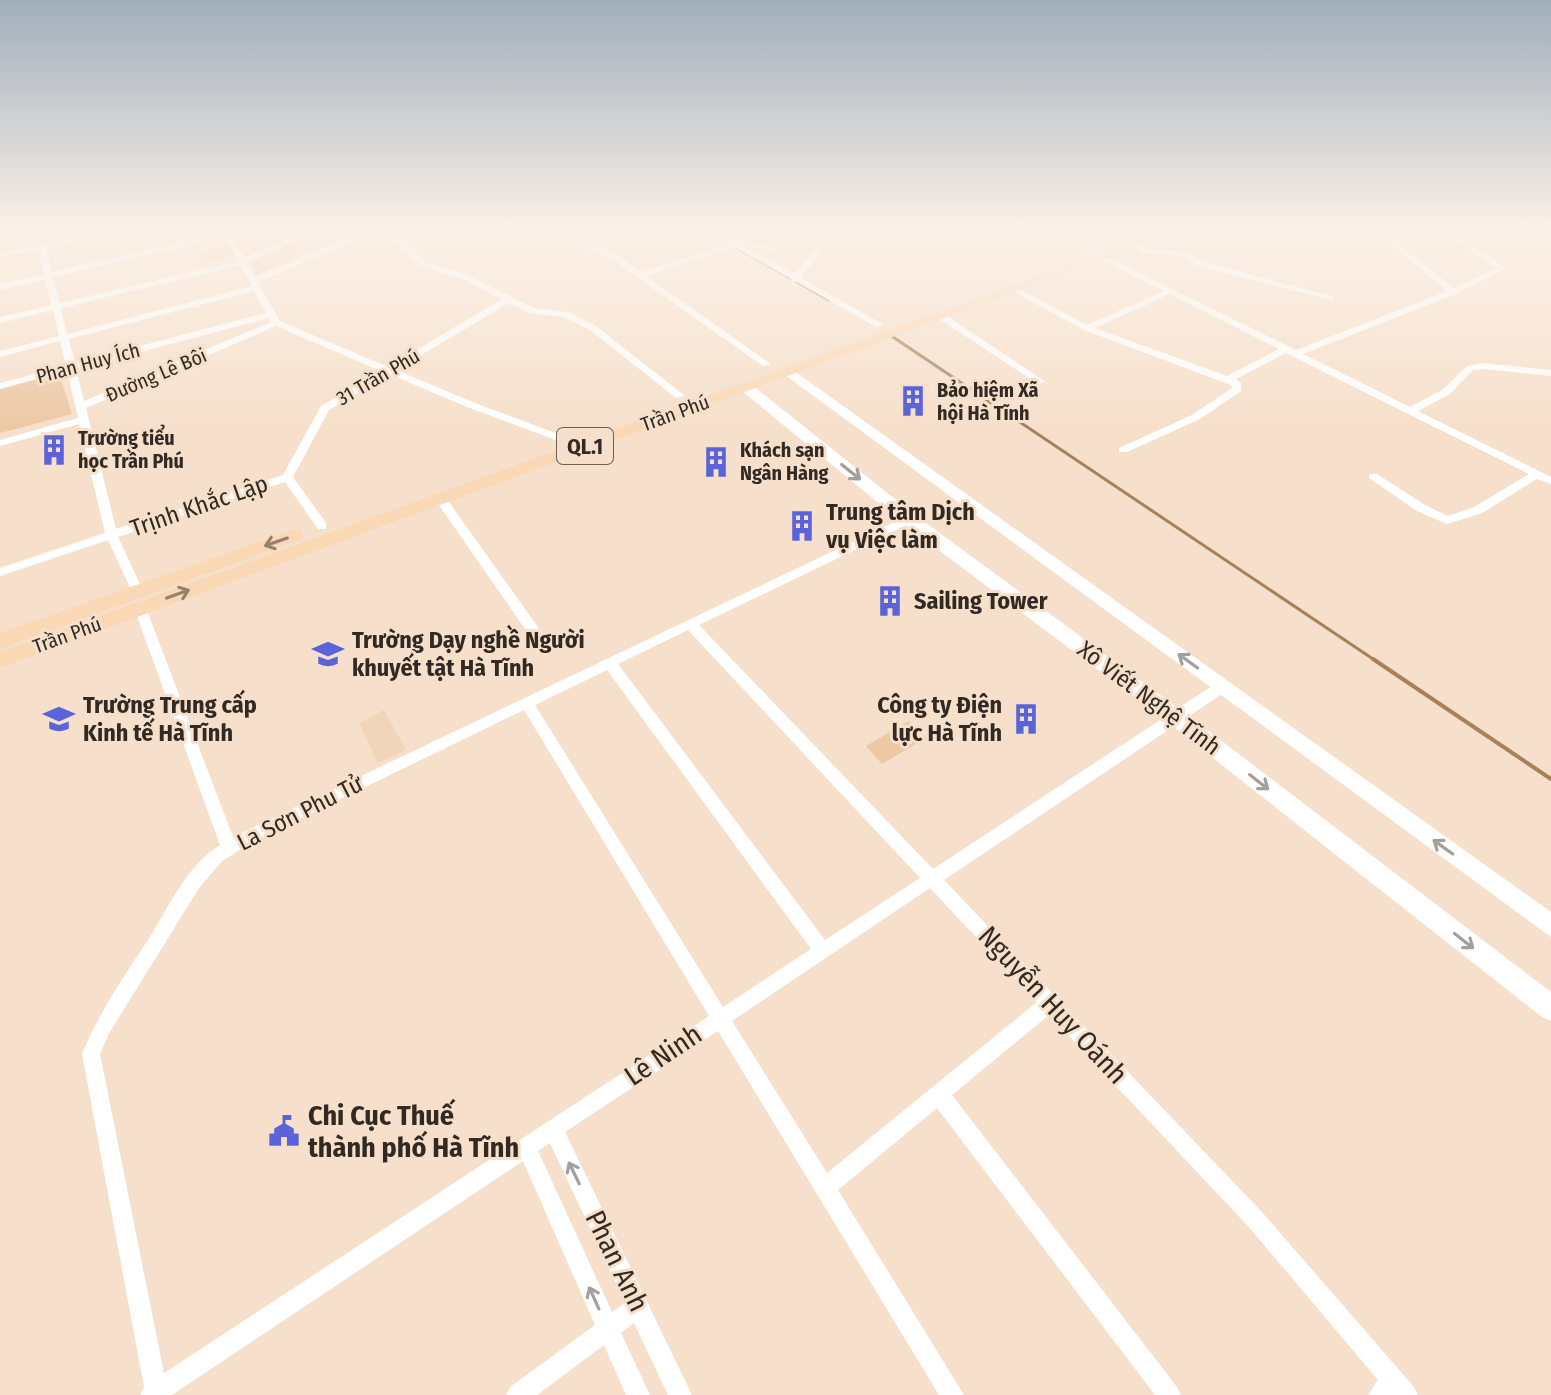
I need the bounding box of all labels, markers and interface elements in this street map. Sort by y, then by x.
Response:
street label: Phan Huy Ích [34,338,142,388]
street label: Đường Lê Bôi [102,343,210,407]
street label: 31 Trần Phú [332,344,424,410]
place label: Bảo hiệm Xã hội Hà Tĩnh [937,378,1039,425]
building icon: Bảo hiệm Xã hội Hà Tĩnh [896,384,930,418]
street label: Trần Phú [637,390,713,436]
place label: Trường tiểu học Trần Phú [78,424,184,473]
road number: QL.1 [557,428,613,464]
building icon: Trường tiểu học Trần Phú [37,433,71,467]
place label: Khách sạn Ngân Hàng [740,438,828,485]
building icon: Khách sạn Ngân Hàng [699,445,733,479]
one-way arrow [840,463,861,481]
street label: Trịnh Khắc Lập [126,468,272,543]
place label: Trung tâm Dịch vụ Việc làm [825,498,975,554]
building icon: Trung tâm Dịch vụ Việc làm [785,509,819,543]
one-way arrow [264,536,288,550]
building icon: Sailing Tower [873,584,907,618]
one-way arrow [166,586,190,600]
place label: Sailing Tower [914,587,1048,615]
street label: Trần Phú [29,612,105,658]
place label: Trường Dạy nghề Người khuyết tật Hà Tĩnh [352,624,585,682]
street label: Xô Viết Nghệ Tĩnh [1072,635,1226,761]
school or university icon: Trường Dạy nghề Người khuyết tật Hà Tĩnh [311,637,345,671]
one-way arrow [1178,652,1199,669]
place label: Trường Trung cấp Kinh tế Hà Tĩnh [83,689,257,747]
place label: Công ty Điện lực Hà Tĩnh [877,691,1002,747]
school or university icon: Trường Trung cấp Kinh tế Hà Tĩnh [42,702,76,736]
building icon: Công ty Điện lực Hà Tĩnh [1009,702,1043,736]
street label: La Sơn Phu Tử [232,769,368,857]
one-way arrow [1248,773,1269,790]
one-way arrow [1433,839,1454,856]
street label: Nguyễn Huy Oánh [972,919,1134,1091]
one-way arrow [1453,932,1474,949]
street label: Lê Ninh [618,1017,708,1093]
place label: Chi Cục Thuế thành phố Hà Tĩnh [308,1098,519,1164]
public building icon: Chi Cục Thuế thành phố Hà Tĩnh [267,1114,301,1148]
one-way arrow [566,1161,581,1185]
street label: Phan Anh [578,1205,656,1317]
one-way arrow [586,1287,601,1311]

